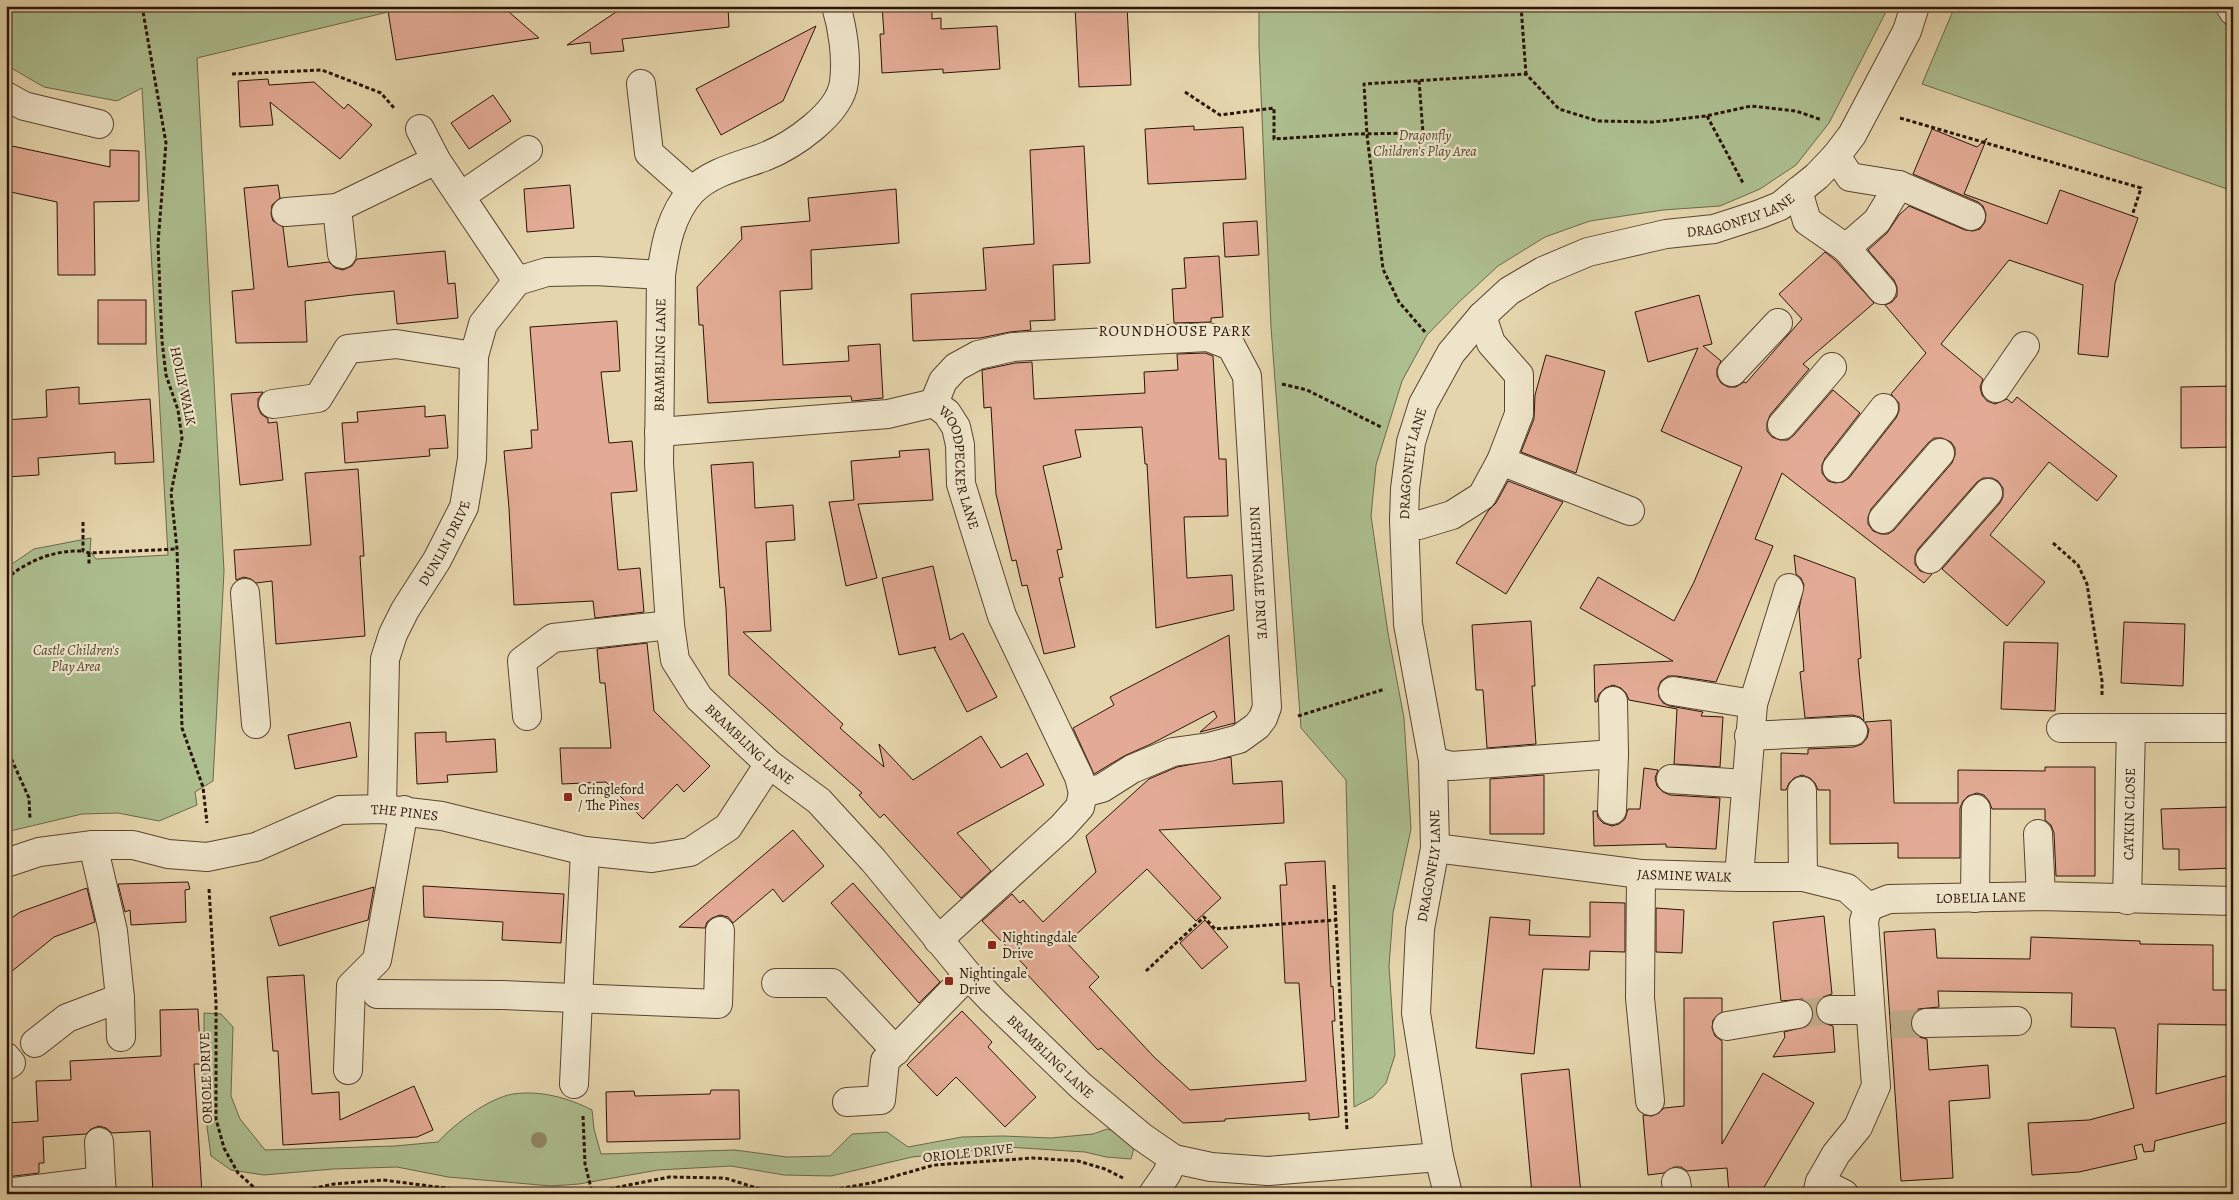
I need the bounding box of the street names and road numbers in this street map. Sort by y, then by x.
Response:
street label: DRAGONFLY LANE [1686,189,1798,241]
street label: BRAMBLING LANE [650,298,670,412]
street label: HOLLY WALK [165,345,201,427]
street label: WOODPECKER LANE [934,400,984,532]
street label: DRAGONFLY LANE [1395,405,1431,520]
street label: DUNLIN DRIVE [414,499,474,589]
street label: NIGHTINGALE DRIVE [1245,506,1272,640]
street label: BRAMBLING LANE [701,699,798,789]
street label: CATKIN CLOSE [2118,768,2140,860]
street label: THE PINES [371,799,439,825]
street label: DRAGONFLY LANE [1412,809,1445,924]
street label: JASMINE WALK [1636,864,1732,886]
street label: LOBELIA LANE [1936,887,2026,908]
street label: BRAMBLING LANE [1003,1010,1098,1102]
street label: ORIOLE DRIVE [195,1032,217,1124]
street label: ORIOLE DRIVE [922,1139,1014,1167]

